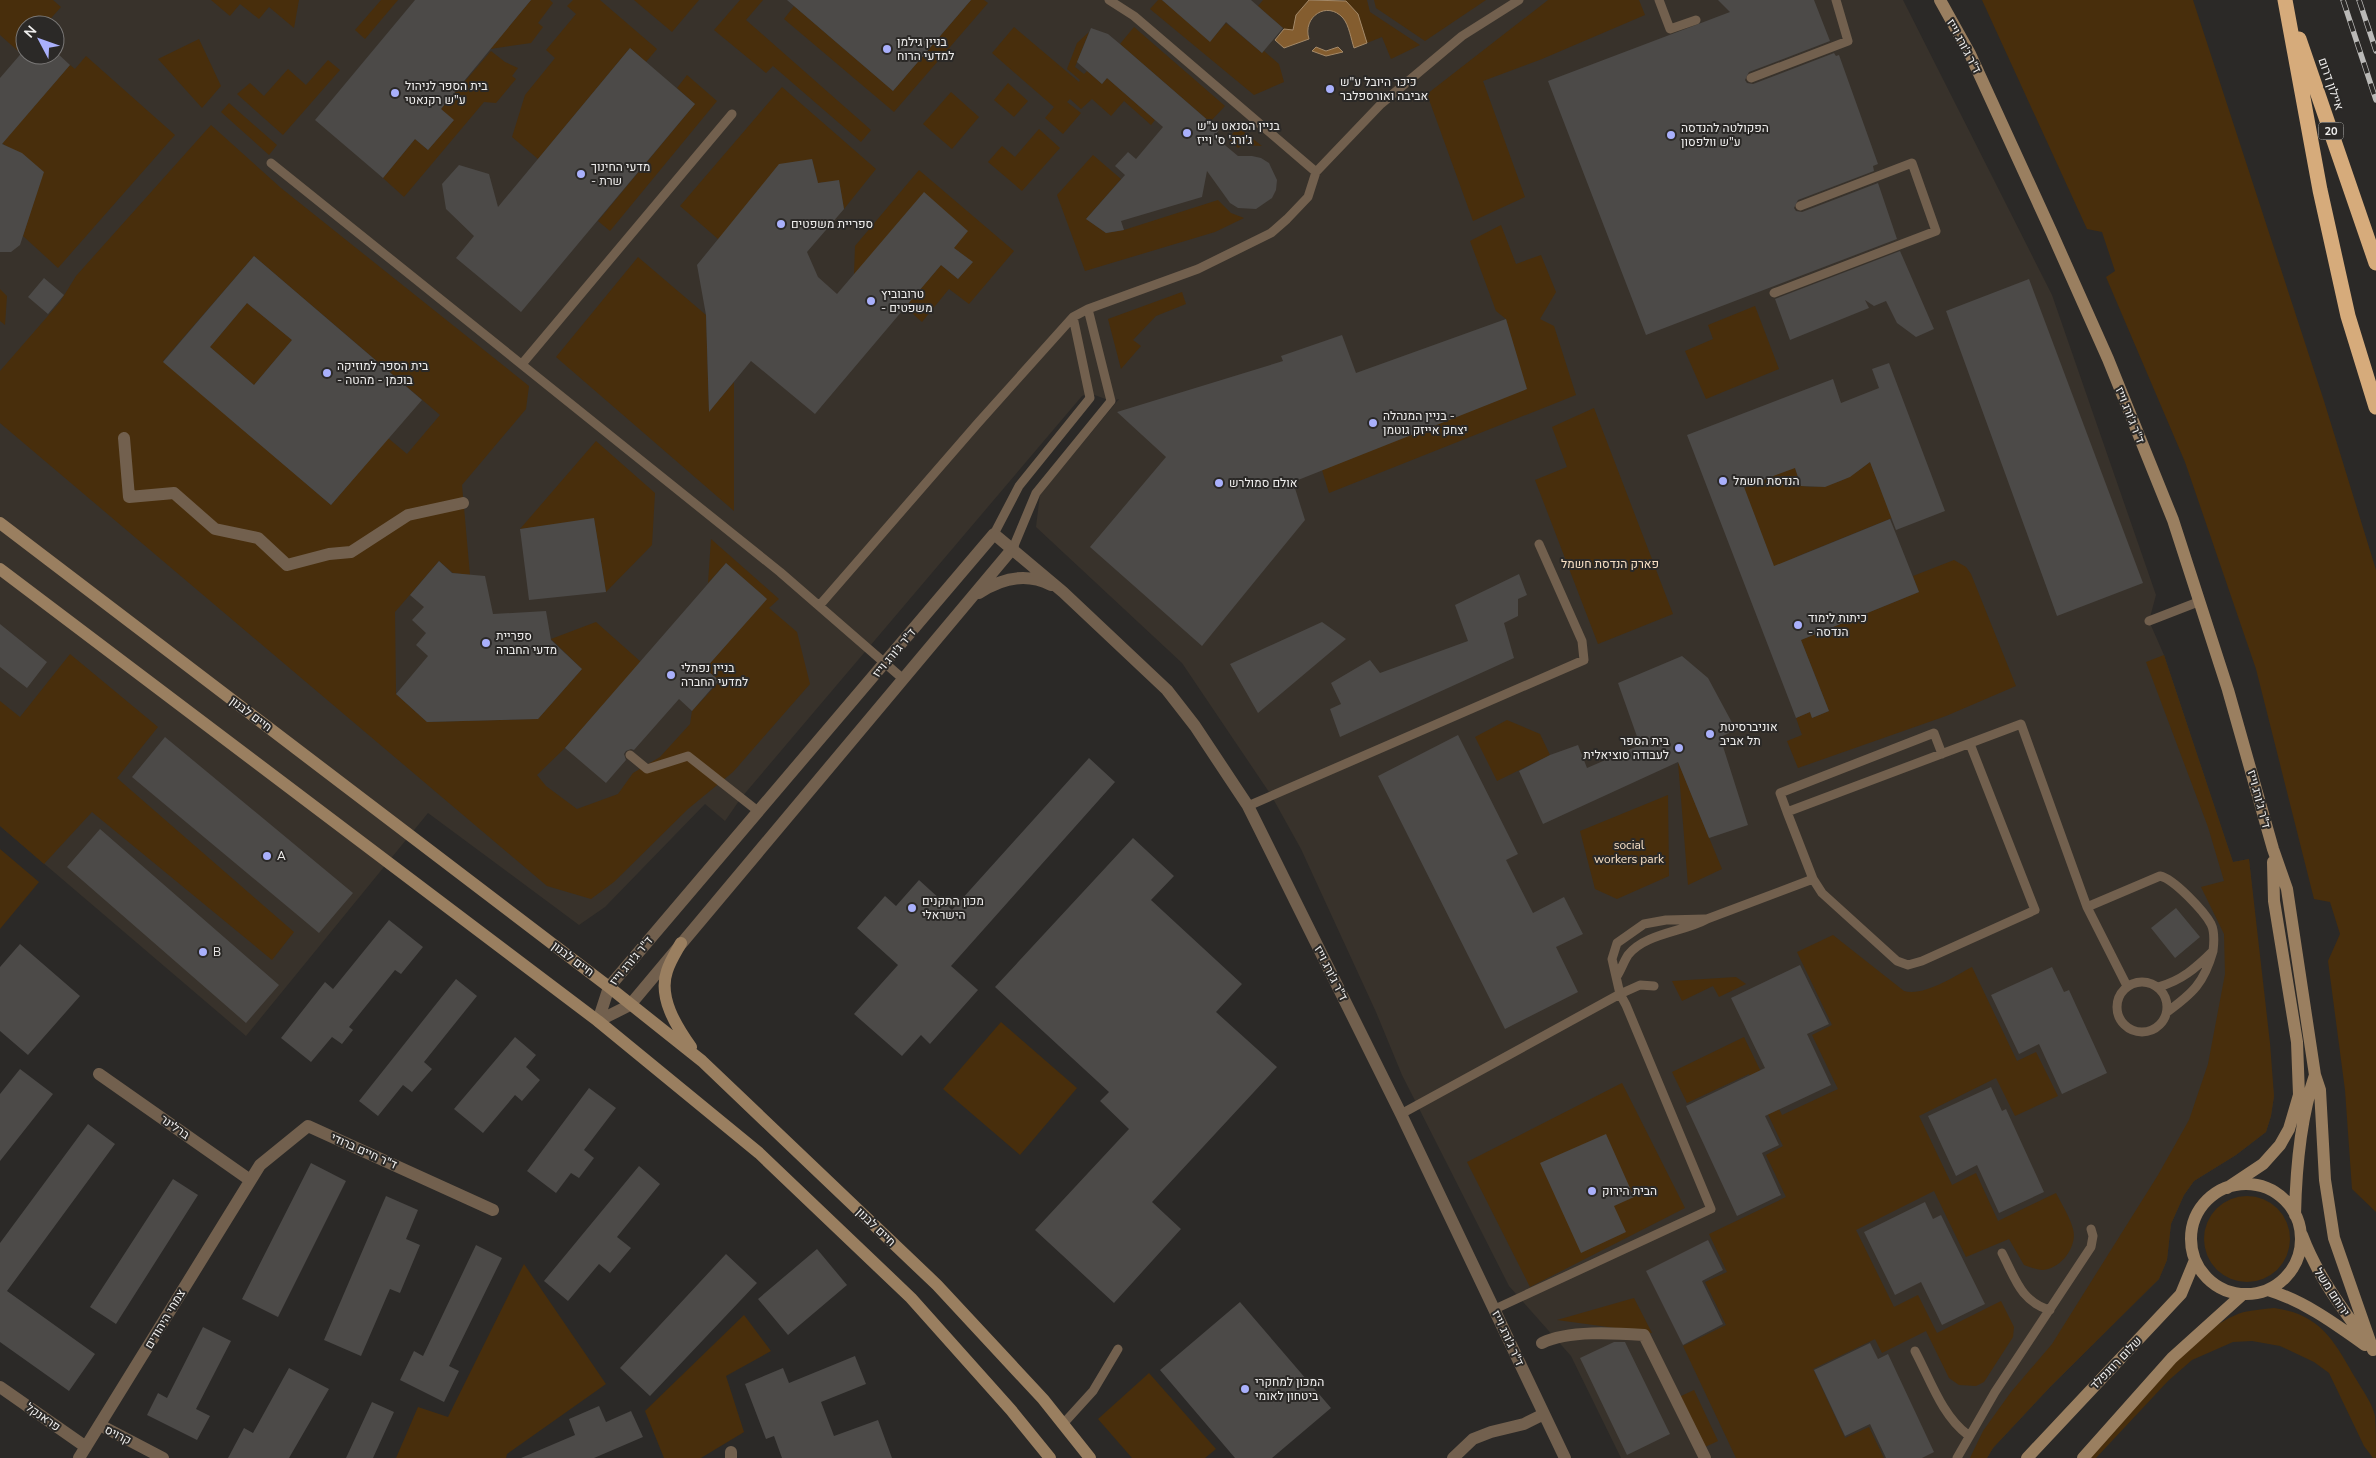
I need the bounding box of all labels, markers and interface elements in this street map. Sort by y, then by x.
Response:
north arrow [15,15,65,65]
street label: ד"ר ג'ורג וייז [1943,16,1985,76]
text: N [20,22,41,42]
place label: בניין גילמן למדעי הרוח [897,34,954,64]
marker: בניין גילמן למדעי הרוח [881,43,893,55]
street label: איילון דרום [2315,56,2348,113]
place label: כיכר היובל ע"ש אביבה ואורספלבר [1340,74,1429,104]
place label: בית הספר לניהול ע"ש רקנאטי [405,78,488,108]
marker: כיכר היובל ע"ש אביבה ואורספלבר [1324,83,1336,95]
marker: בית הספר לניהול ע"ש רקנאטי [389,87,401,99]
place label: בניין הסנאט ע"ש ג'ורג' ס' וייז [1197,118,1281,148]
place label: הפקולטה להנדסה ע"ש וולפסון [1681,120,1769,150]
road number: 20 [2318,122,2344,140]
marker: בניין הסנאט ע"ש ג'ורג' ס' וייז [1181,127,1193,139]
marker: הפקולטה להנדסה ע"ש וולפסון [1665,129,1677,141]
place label: מדעי החינוך - שרת [591,159,650,189]
marker: מדעי החינוך - שרת [575,168,587,180]
place label: ספריית משפטים [791,216,873,232]
marker: ספריית משפטים [775,218,787,230]
place label: טרובוביץ - משפטים [881,286,933,316]
marker: טרובוביץ - משפטים [865,295,877,307]
place label: בית הספר למוזיקה - בוכמן - מהטה [337,358,429,388]
marker: בית הספר למוזיקה - בוכמן - מהטה [321,367,333,379]
street label: ד"ר ג'ורג וייז [2111,384,2149,446]
place label: בניין המנהלה - יצחק אייזק גוטמן [1383,408,1467,438]
marker: בניין המנהלה - יצחק אייזק גוטמן [1367,417,1379,429]
place label: הנדסת חשמל [1733,473,1799,489]
place label: אולם סמולרש [1229,475,1298,491]
marker: הנדסת חשמל [1717,475,1729,487]
marker: אולם סמולרש [1213,477,1225,489]
park label: פארק הנדסת חשמל [1561,556,1659,572]
place label: כיתות לימוד - הנדסה [1808,610,1867,640]
marker: כיתות לימוד - הנדסה [1792,619,1804,631]
street label: ד"ר ג'ורג וייז [869,625,919,681]
place label: ספריית מדעי החברה [496,628,557,658]
marker: ספריית מדעי החברה [480,637,492,649]
place label: בניין נפתלי למדעי החברה [681,660,748,690]
marker: בניין נפתלי למדעי החברה [665,669,677,681]
street label: חיים לבנון [227,693,275,735]
place label: אוניברסיטת תל אביב [1720,719,1778,749]
marker: אוניברסיטת תל אביב [1704,728,1716,740]
place label: בית הספר לעבודה סוציאלית [1583,733,1670,763]
marker: בית הספר לעבודה סוציאלית [1673,742,1685,754]
street label: ד"ר ג'ורג וייז [2244,768,2274,830]
park label: social workers park [1594,837,1665,867]
place label: A [277,848,286,864]
marker: A [261,850,273,862]
place label: מכון התקנים הישראלי [922,893,984,923]
marker: מכון התקנים הישראלי [906,902,918,914]
street label: ד"ר ג'ורג וייז [606,933,656,989]
street label: חיים לבנון [549,938,597,980]
street label: ד"ר ג'ורג וייז [1310,943,1352,1003]
place label: B [213,944,221,960]
marker: B [197,946,209,958]
street label: ברלינר [157,1111,193,1143]
street label: ד"ר חיים ברודי [328,1129,400,1173]
place label: הבית הירוק [1602,1183,1657,1199]
marker: הבית הירוק [1586,1185,1598,1197]
street label: חיים לבנון [853,1204,899,1250]
street label: ירוחם משל [2310,1265,2354,1319]
street label: צמחי היהודים [141,1286,189,1352]
street label: ד"ר ג'ורג וייז [1488,1308,1528,1368]
street label: שלום רוזנפלד [2087,1333,2145,1393]
place label: המכון למחקרי ביטחון לאומי [1255,1374,1324,1404]
marker: המכון למחקרי ביטחון לאומי [1239,1383,1251,1395]
street label: פראנקל [22,1399,64,1435]
street label: קרויס [102,1421,134,1449]

